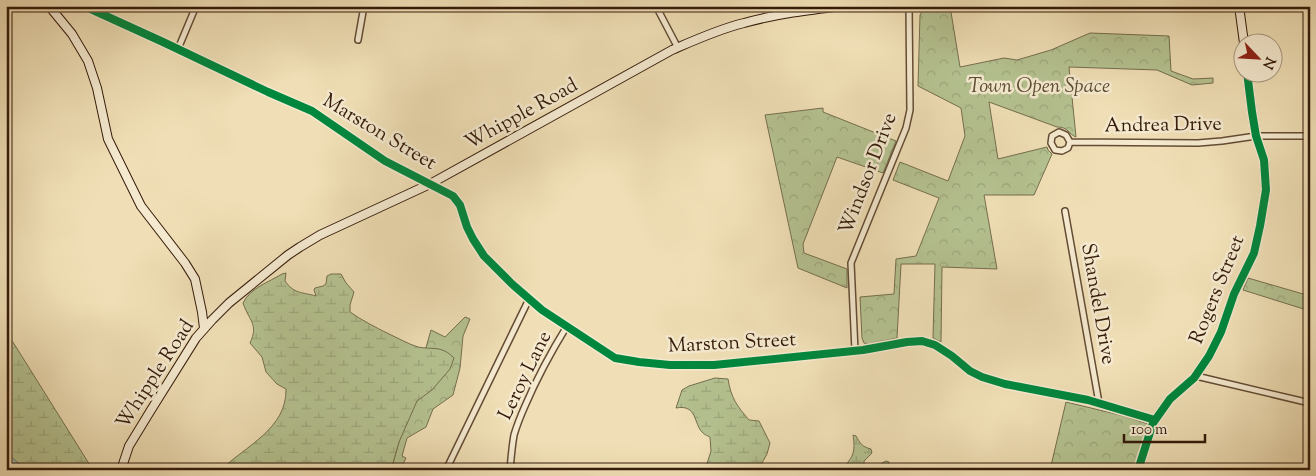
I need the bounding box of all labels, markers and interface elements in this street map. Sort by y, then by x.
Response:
north arrow [1234,32,1284,82]
text: N [1257,53,1279,72]
street label: Whipple Road [460,72,584,158]
park label: Town Open Space [968,73,1110,102]
street label: Marston Street [317,88,442,179]
street label: Windsor Drive [832,109,906,239]
street label: Andrea Drive [1104,110,1222,142]
street label: Rogers Street [1183,231,1253,349]
street label: Shandel Drive [1072,241,1122,367]
street label: Whipple Road [110,315,202,435]
street label: Marston Street [667,326,797,362]
street label: Leroy Lane [492,327,560,425]
scale bar [1124,411,1205,443]
text: 100 m [1131,420,1168,441]

